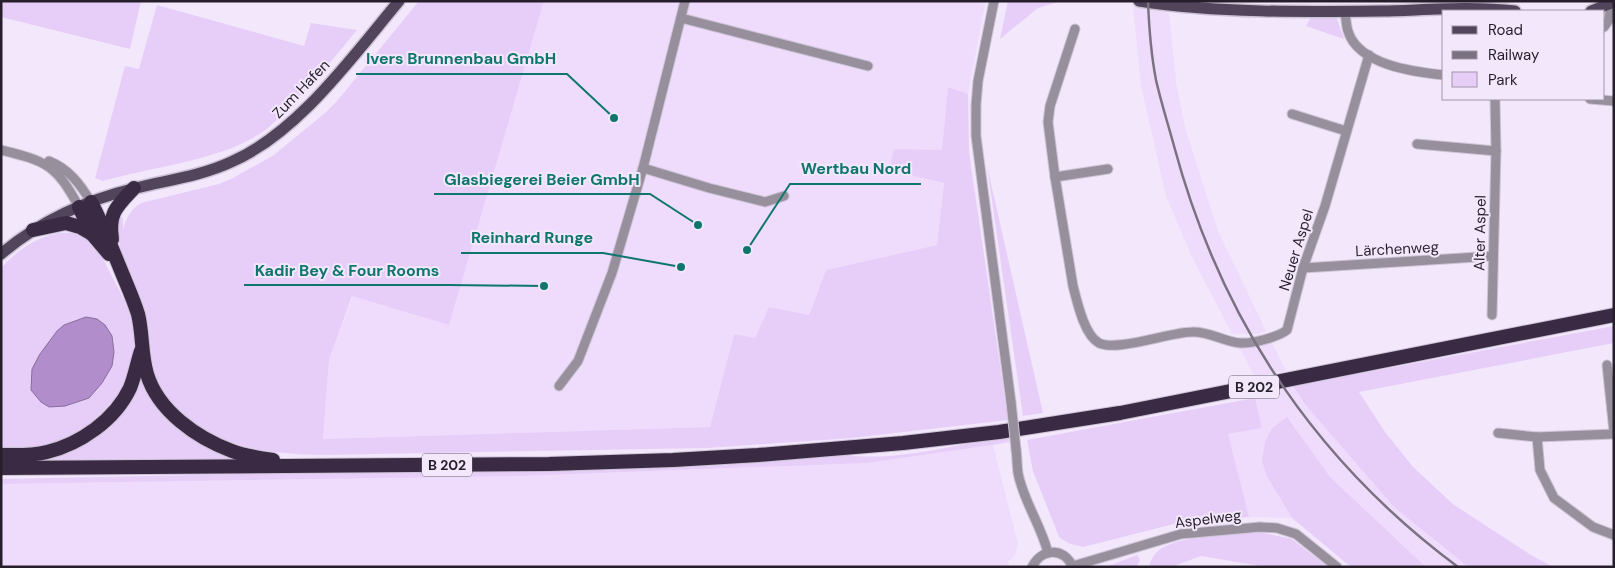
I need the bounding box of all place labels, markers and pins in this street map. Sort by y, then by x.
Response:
callout: Ivers Brunnenbau GmbH [356,43,567,74]
callout: Wertbau Nord [790,153,921,184]
callout: Glasbiegerei Beier GmbH [434,163,650,194]
callout: Reinhard Runge [461,222,603,253]
callout: Kadir Bey & Four Rooms [244,254,449,285]

